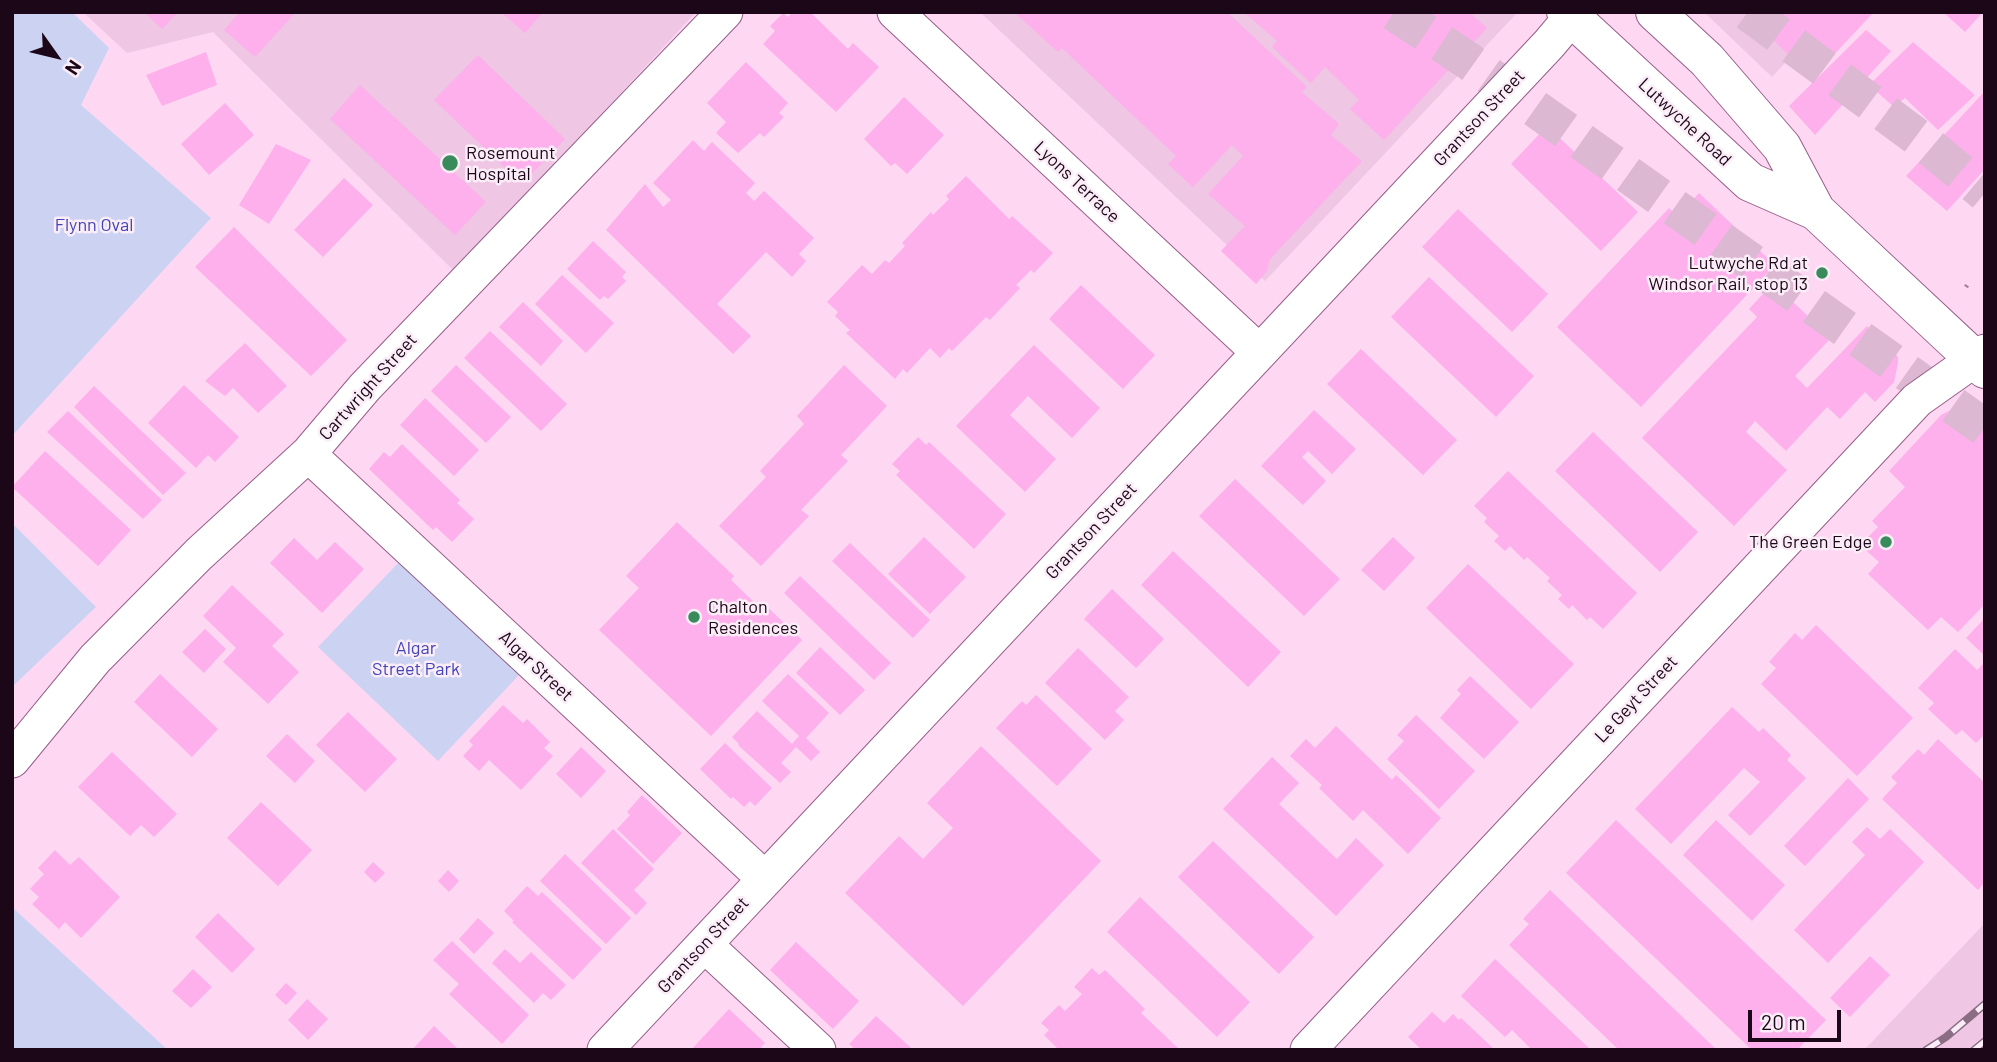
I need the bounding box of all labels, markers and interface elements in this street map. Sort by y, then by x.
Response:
north arrow [21,21,91,91]
text: N [61,56,87,80]
street label: Grantson Street [1429,65,1529,171]
street label: Lutwyche Road [1634,73,1736,171]
street label: Lyons Terrace [1030,137,1124,227]
place label: Rosemount Hospital [466,142,555,184]
marker: Rosemount Hospital [440,153,460,173]
park label: Flynn Oval [55,214,133,236]
place label: Lutwyche Rd at Windsor Rail, stop 13 [1648,252,1808,294]
marker: Lutwyche Rd at Windsor Rail, stop 13 [1814,265,1830,281]
street label: Cartwright Street [314,329,422,445]
street label: Grantson Street [1041,478,1141,584]
place label: The Green Edge [1749,531,1872,553]
marker: The Green Edge [1878,534,1894,550]
place label: Chalton Residences [708,596,798,638]
marker: Chalton Residences [686,609,702,625]
street label: Algar Street [495,626,577,706]
park label: Algar Street Park [372,637,460,680]
street label: Le Geyt Street [1590,651,1682,747]
street label: Grantson Street [653,892,753,998]
scale bar [1752,996,1845,1040]
text: 20 m [1761,1009,1806,1034]

